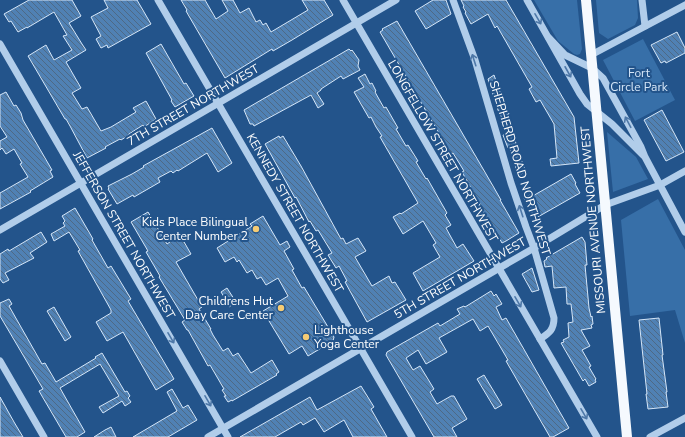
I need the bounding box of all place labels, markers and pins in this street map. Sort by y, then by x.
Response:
place label: Kids Place Bilingual Center Number 2 [142,214,248,244]
marker: Kids Place Bilingual Center Number 2 [251,224,261,234]
place label: Childrens Hut Day Care Center [185,293,274,323]
marker: Childrens Hut Day Care Center [276,303,286,313]
place label: Lighthouse Yoga Center [313,322,380,352]
marker: Lighthouse Yoga Center [301,332,311,342]

